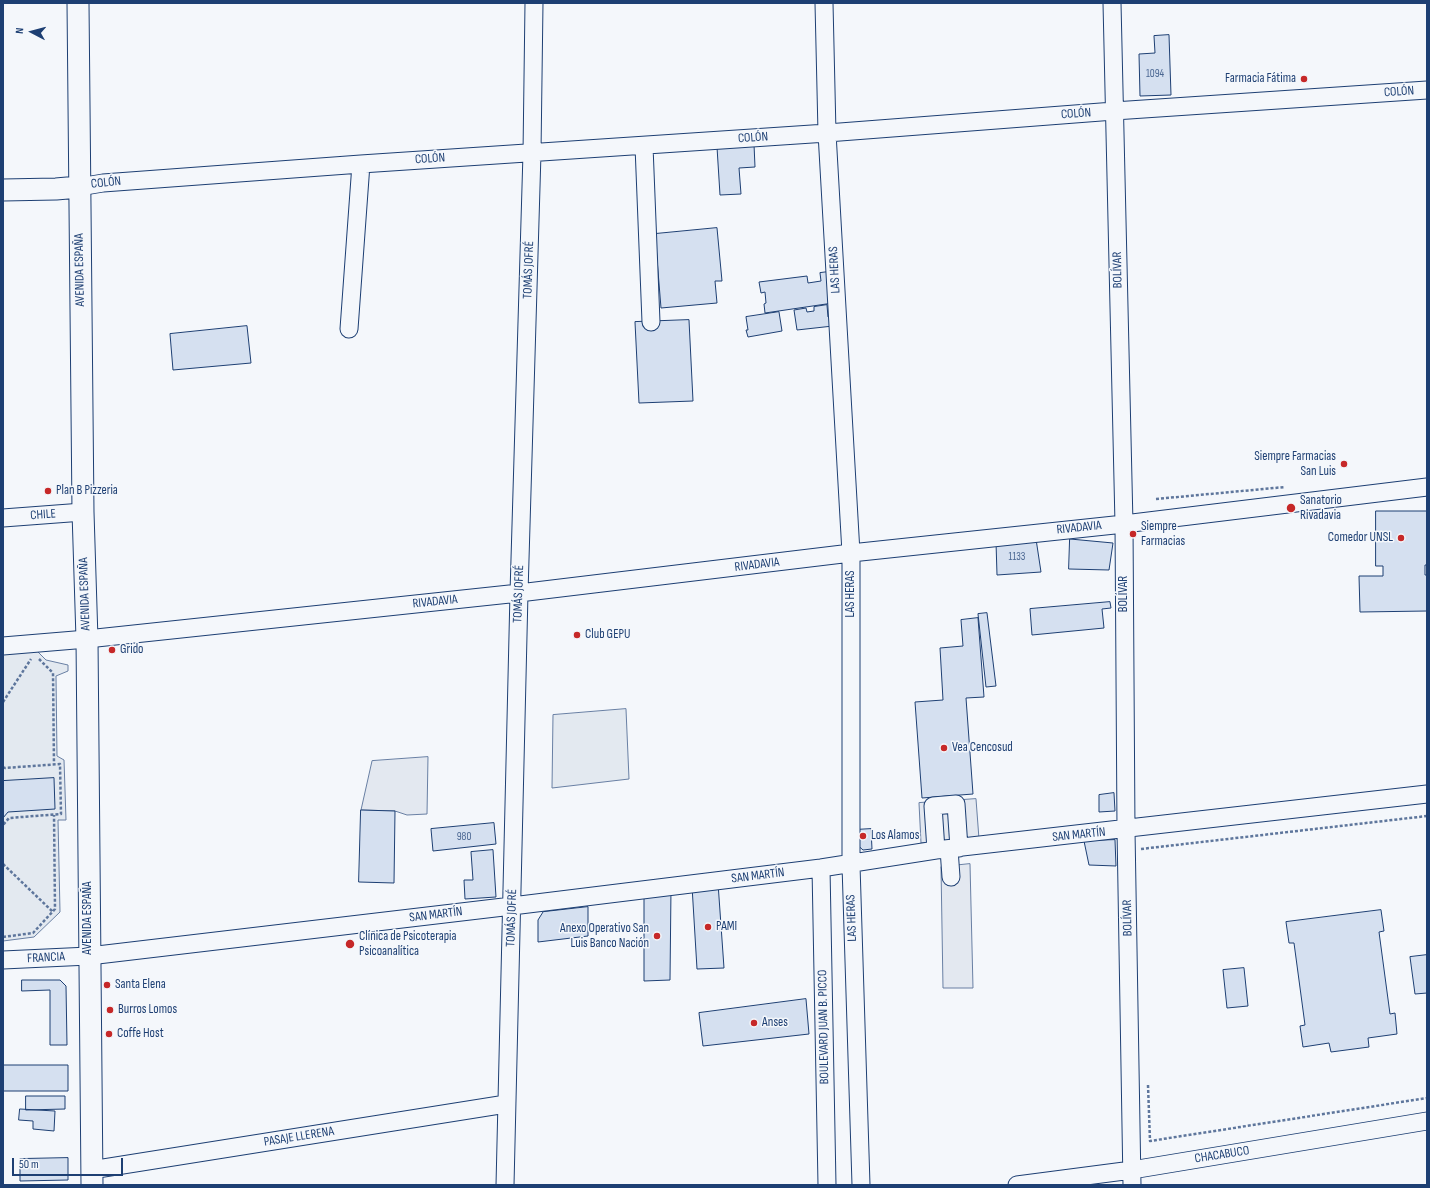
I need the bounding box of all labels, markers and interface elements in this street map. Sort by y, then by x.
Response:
north arrow [12,12,52,52]
text: N [13,27,26,34]
house number: 1094 [1146,67,1164,81]
place label: Farmacia Fátima [1225,71,1296,87]
marker: Farmacia Fátima [1299,74,1309,84]
street label: COLÓN [1383,83,1415,101]
street label: COLÓN [1060,105,1092,123]
street label: COLÓN [737,129,769,147]
street label: COLÓN [414,150,446,168]
street label: COLÓN [90,174,122,192]
street label: AVENIDA ESPAÑA [72,233,88,307]
street label: TOMÁS JOFRÉ [520,241,538,299]
street label: LAS HERAS [826,246,844,294]
street label: BOLÍVAR [1110,252,1126,288]
place label: Siempre Farmacias San Luis [1254,449,1336,480]
marker: Siempre Farmacias San Luis [1339,459,1349,469]
place label: Plan B Pizzeria [56,483,118,499]
marker: Plan B Pizzeria [43,486,53,496]
place label: Sanatorio Rivadavia [1300,493,1342,524]
marker: Sanatorio Rivadavia [1285,502,1297,514]
street label: CHILE [30,506,56,524]
street label: RIVADAVIA [1056,518,1102,538]
place label: Siempre Farmacias [1141,519,1185,550]
marker: Siempre Farmacias [1128,529,1138,539]
place label: Comedor UNSL [1328,530,1393,546]
marker: Comedor UNSL [1396,533,1406,543]
house number: 1133 [1009,550,1025,564]
street label: RIVADAVIA [734,555,780,575]
street label: AVENIDA ESPAÑA [76,557,94,631]
street label: TOMÁS JOFRÉ [510,565,528,623]
street label: LAS HERAS [843,570,859,618]
street label: BOLÍVAR [1116,576,1132,612]
street label: RIVADAVIA [412,592,458,612]
place label: Club GEPU [585,627,630,643]
marker: Club GEPU [572,630,582,640]
place label: Grido [120,642,143,658]
marker: Grido [107,645,117,655]
place label: Vea Cencosud [952,740,1013,756]
marker: Vea Cencosud [939,743,949,753]
street label: SAN MARTÍN [1052,824,1106,846]
place label: Los Alamos [871,828,919,844]
house number: 980 [457,830,471,844]
marker: Los Alamos [858,831,868,841]
street label: SAN MARTÍN [731,865,785,887]
street label: AVENIDA ESPAÑA [80,881,96,955]
street label: TOMÁS JOFRÉ [503,889,521,947]
street label: LAS HERAS [843,894,861,942]
street label: BOLÍVAR [1120,900,1136,936]
street label: SAN MARTÍN [409,904,463,926]
place label: PAMI [716,919,737,935]
place label: Anexo Operativo San Luis Banco Nación [560,921,649,952]
marker: PAMI [703,922,713,932]
place label: Clínica de Psicoterapia Psicoanalítica [359,929,456,960]
marker: Anexo Operativo San Luis Banco Nación [652,931,662,941]
marker: Clínica de Psicoterapia Psicoanalítica [344,938,356,950]
street label: FRANCIA [27,949,65,967]
street label: BOULEVARD JUAN B. PICCO [815,970,833,1084]
place label: Santa Elena [115,977,166,993]
marker: Santa Elena [102,980,112,990]
place label: Burros Lomos [118,1002,177,1018]
marker: Burros Lomos [105,1005,115,1015]
place label: Anses [762,1015,788,1031]
marker: Anses [749,1018,759,1028]
place label: Coffe Host [117,1026,164,1042]
marker: Coffe Host [104,1029,114,1039]
street label: PASAJE LLERENA [263,1124,335,1150]
street label: CHACABUCO [1194,1143,1250,1167]
scale bar [14,1150,125,1176]
text: 50 m [19,1157,39,1172]

